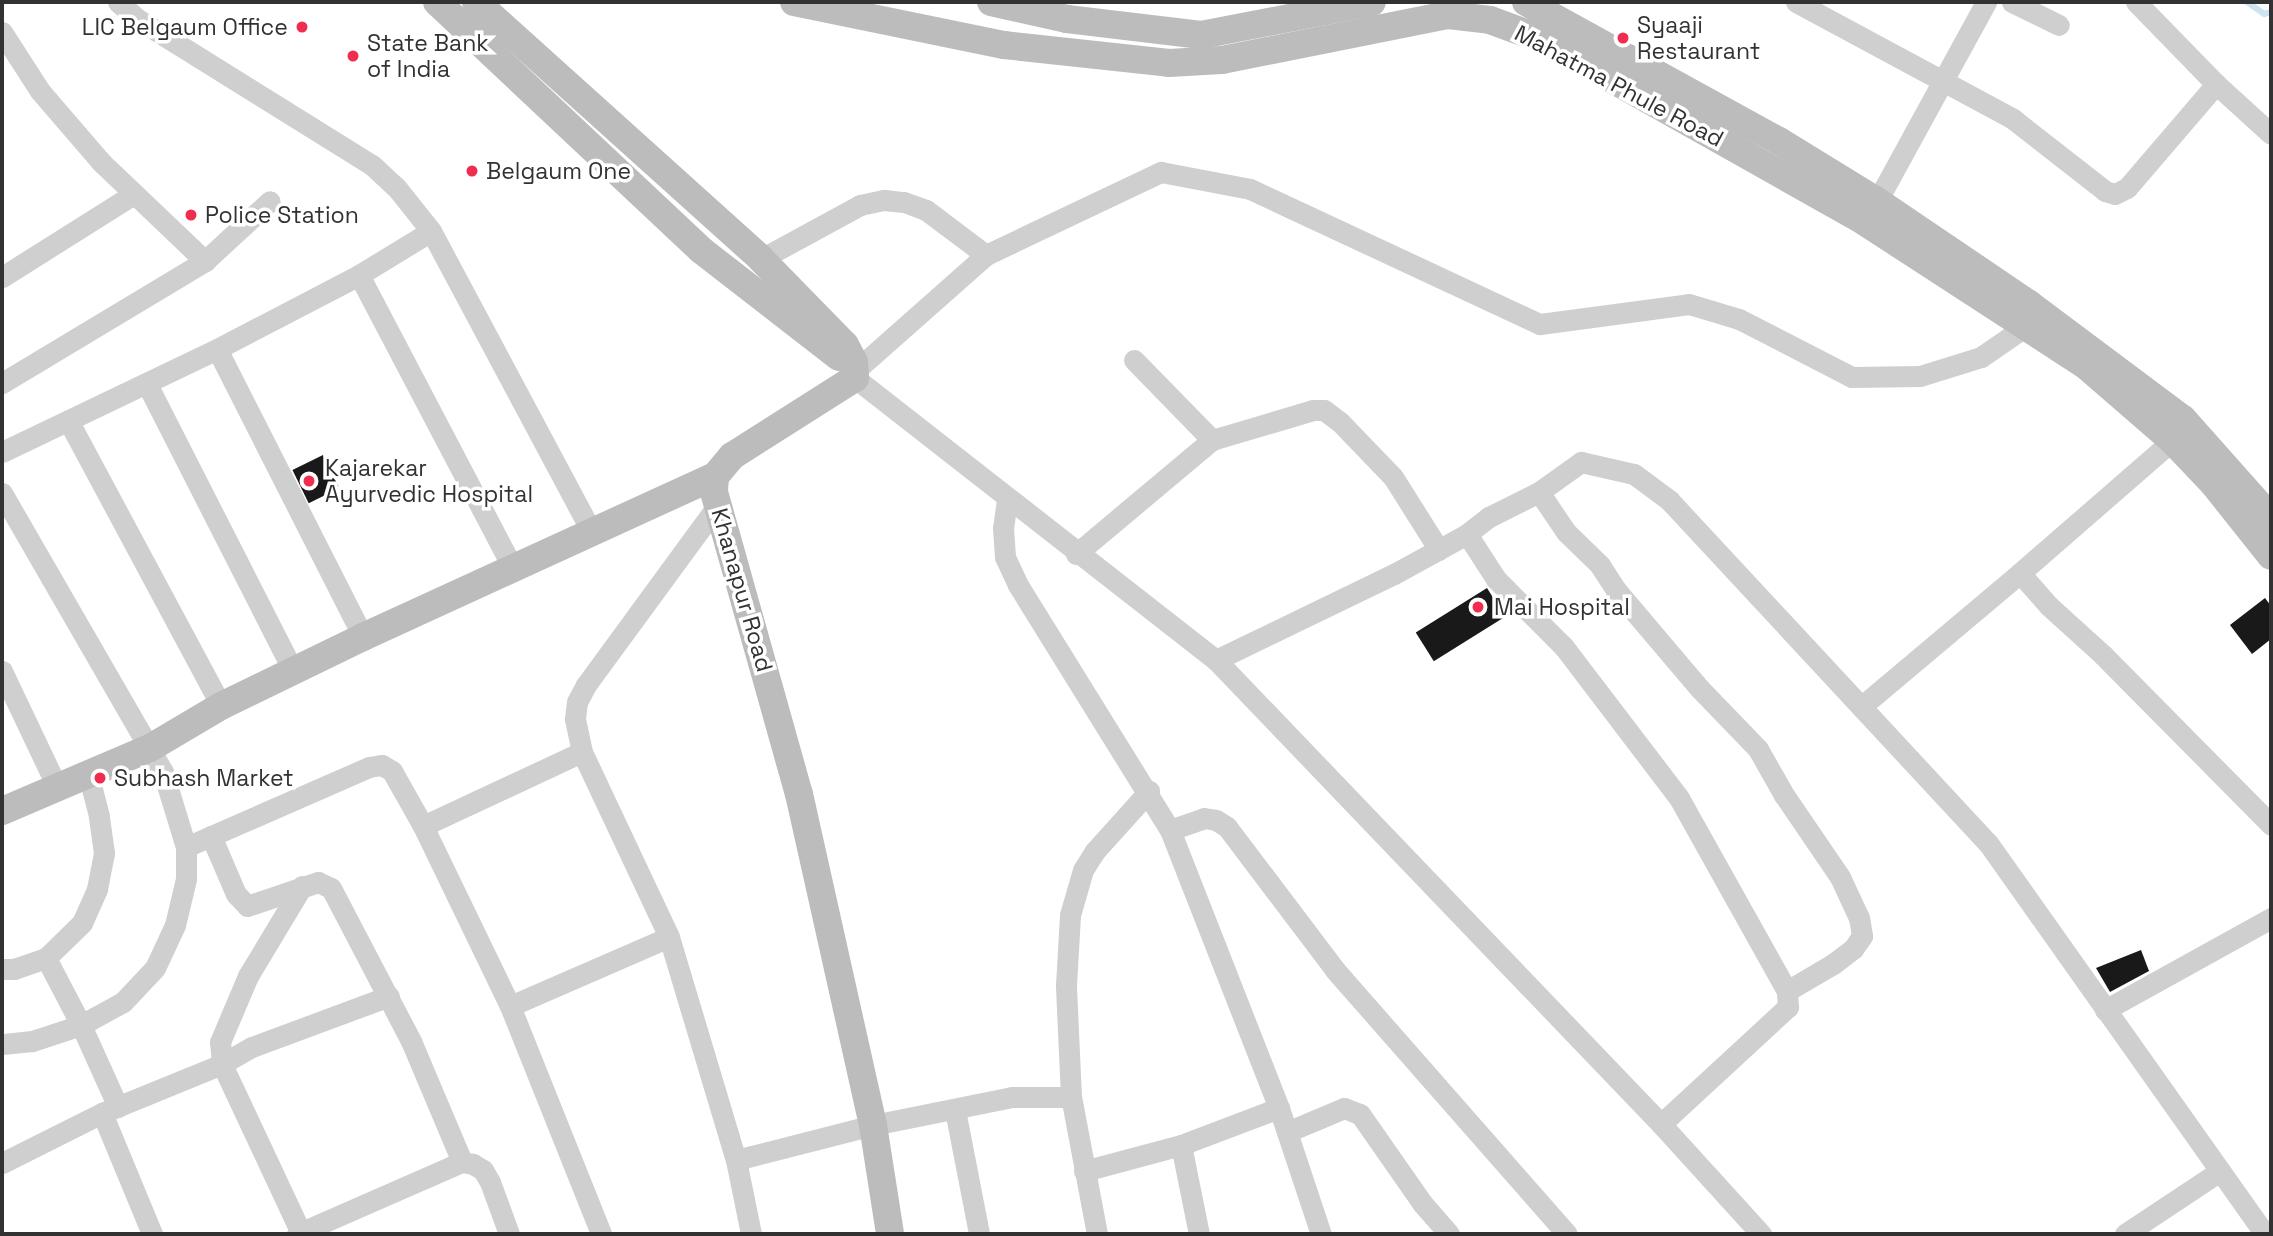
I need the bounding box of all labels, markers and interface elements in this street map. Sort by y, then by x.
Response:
place label: Syaaji Restaurant [1637,11,1760,65]
place label: LIC Belgaum Office [82,13,288,41]
marker: LIC Belgaum Office [294,19,310,35]
street label: Mahatma Phule Road [1510,19,1728,153]
place label: State Bank of India [367,29,489,83]
marker: Syaaji Restaurant [1615,30,1631,46]
marker: State Bank of India [345,48,361,64]
place label: Belgaum One [486,157,631,185]
marker: Belgaum One [464,163,480,179]
place label: Police Station [205,201,359,229]
marker: Police Station [183,207,199,223]
place label: Kajarekar Ayurvedic Hospital [325,454,533,508]
marker: Kajarekar Ayurvedic Hospital [299,471,319,491]
street label: Khanapur Road [705,505,779,675]
place label: Mai Hospital [1494,593,1630,621]
marker: Mai Hospital [1468,597,1488,617]
place label: Subhash Market [114,764,294,792]
marker: Subhash Market [92,770,108,786]

